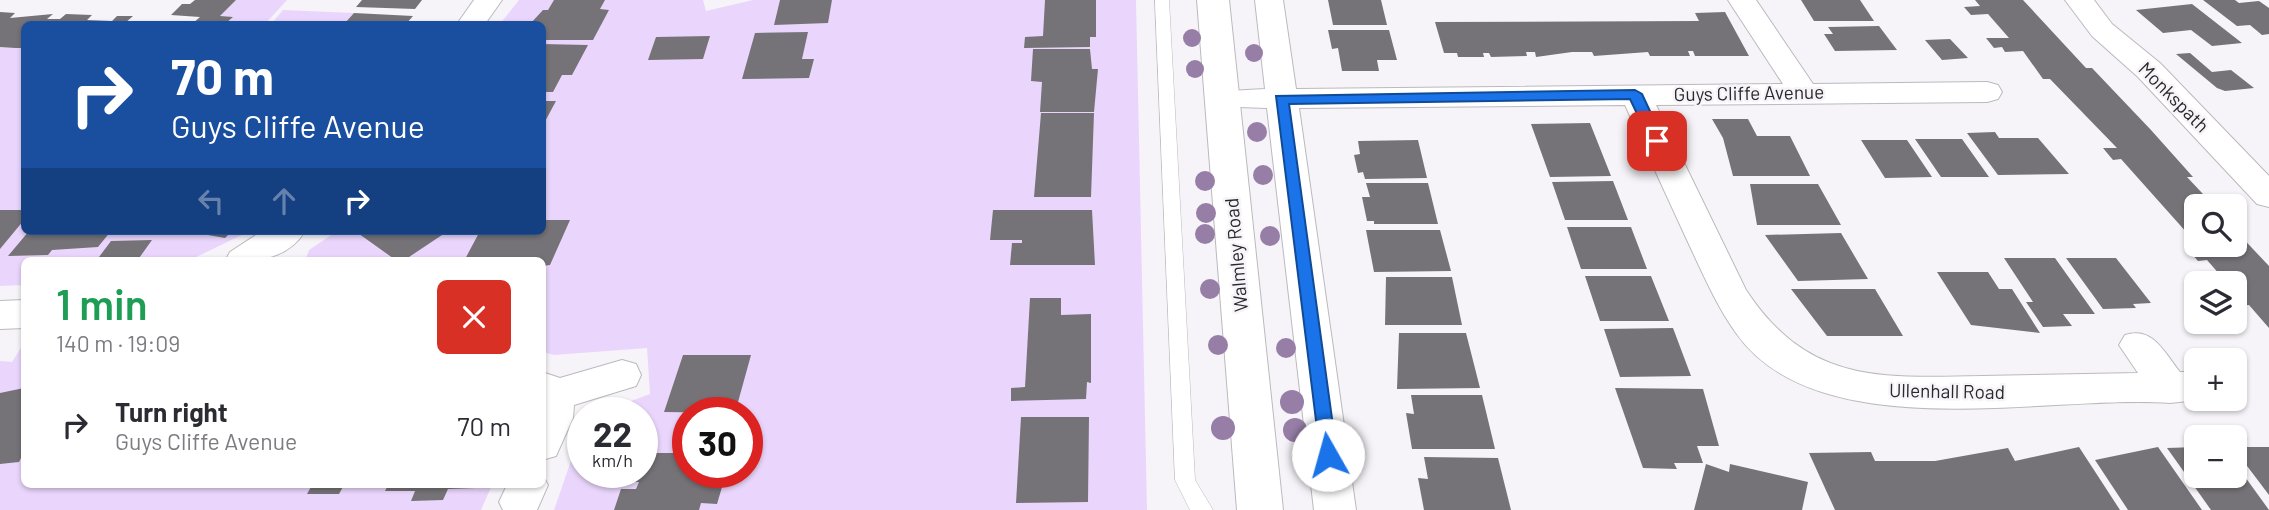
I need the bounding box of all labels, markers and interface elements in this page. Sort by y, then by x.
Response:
text: 70 m [171,46,274,105]
icon: right [56,49,147,140]
street label: Monkspath [2134,57,2214,137]
street label: Guys Cliffe Avenue [1673,80,1825,105]
text: Guys Cliffe Avenue [171,106,425,144]
pin [1627,111,1687,171]
icon: arrive [1638,122,1676,160]
icon: left [192,182,230,220]
icon: ahead [265,182,303,220]
icon: right [338,182,376,220]
map controls [2184,194,2247,488]
button: search [2184,194,2247,257]
street label: Walmley Road [1219,197,1252,313]
button: layers [2184,271,2247,334]
text: 1 min [56,278,148,328]
button: close [437,280,511,354]
text: 140 m · 19:09 [56,329,180,357]
button: + [2184,348,2247,411]
street label: Ullenhall Road [1889,378,2005,403]
text: Turn right [115,396,228,427]
speed limit sign: 30 [672,397,763,488]
icon: right [56,406,94,444]
text: 70 m [457,410,511,441]
text: 22 [593,412,632,454]
position arrow [1291,418,1365,492]
button: − [2184,425,2247,488]
text: Guys Cliffe Avenue [115,427,297,455]
text: km/h [592,449,633,471]

